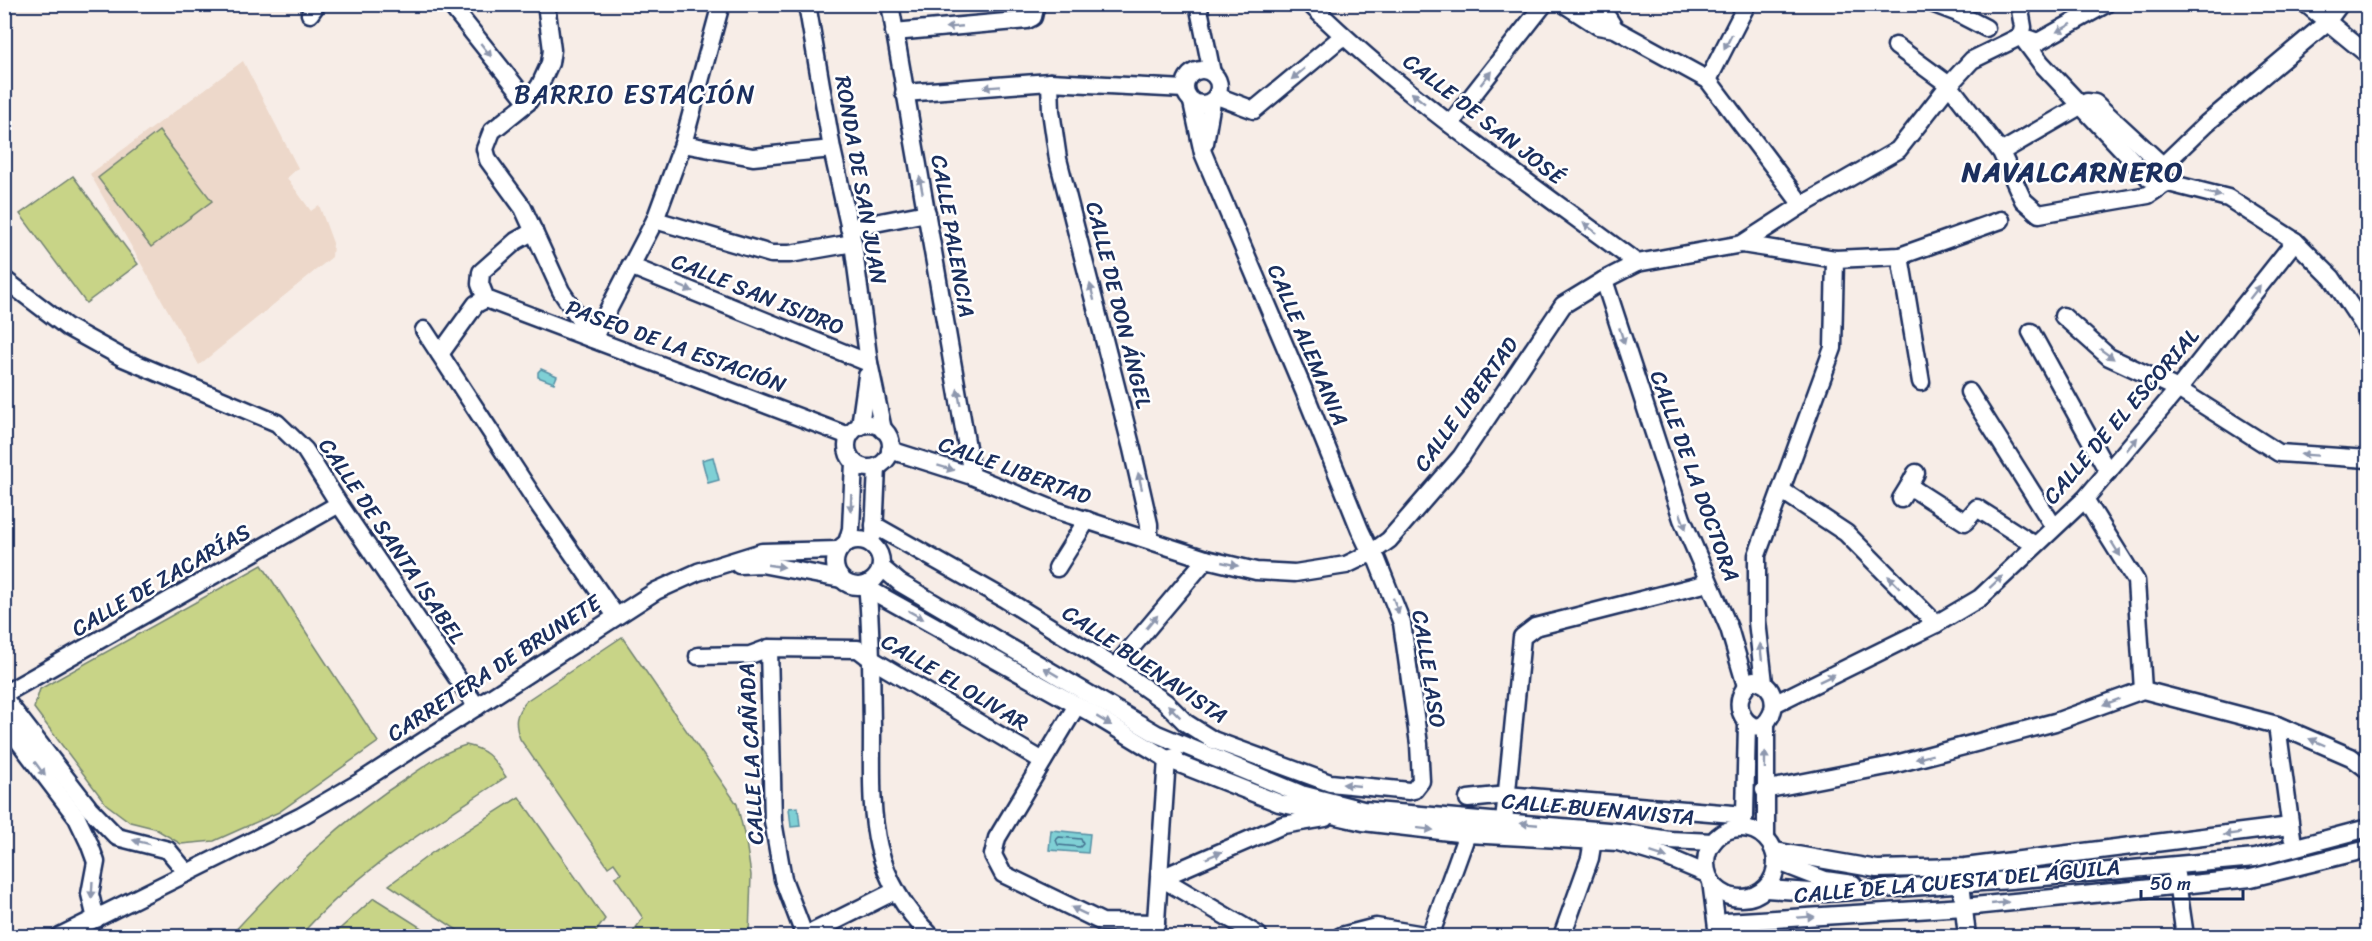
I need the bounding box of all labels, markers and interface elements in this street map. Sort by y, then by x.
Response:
one-way arrow [945,22,964,32]
one-way arrow [2056,23,2073,33]
one-way arrow [1723,34,1733,51]
one-way arrow [479,42,492,57]
street label: CALLE DE SAN JOSÉ [1394,43,1575,196]
one-way arrow [1291,67,1306,80]
one-way arrow [1480,70,1493,86]
district label: BARRIO ESTACIÓN [514,71,756,117]
street label: RONDA DE SAN JUAN [823,73,899,288]
one-way arrow [983,82,1002,91]
one-way arrow [1410,91,1426,104]
district label: NAVALCARNERO [1961,147,2184,196]
street label: CALLE PALENCIA [919,151,987,321]
one-way arrow [916,175,925,194]
one-way arrow [2203,189,2222,199]
street label: CALLE DE DON ÁNGEL [1074,197,1164,413]
one-way arrow [1582,223,1597,235]
street label: CALLE SAN ISIDRO [666,242,850,346]
street label: CALLE ALEMANIA [1256,258,1360,432]
one-way arrow [676,283,694,293]
one-way arrow [1087,283,1096,301]
one-way arrow [2248,284,2261,300]
street label: PASEO DE LA ESTACIÓN [560,288,792,404]
street label: CALLE DE EL ESCORIAL [2033,318,2210,513]
one-way arrow [1618,327,1627,345]
street label: CALLE LIBERTAD [1403,328,1529,480]
one-way arrow [2099,348,2115,360]
street label: CALLE DE LA DOCTORA [1639,365,1751,587]
one-way arrow [954,388,963,407]
street label: CALLE LIBERTAD [933,424,1097,516]
street label: CALLE DE SANTA ISABEL [308,430,476,653]
one-way arrow [2125,436,2138,451]
one-way arrow [2300,450,2319,460]
one-way arrow [937,463,955,473]
one-way arrow [1134,472,1144,490]
one-way arrow [847,493,856,512]
street label: CALLE DE ZACARÍAS [64,512,258,647]
one-way arrow [1679,512,1688,530]
one-way arrow [2111,541,2122,557]
one-way arrow [1221,560,1239,570]
one-way arrow [766,562,785,571]
one-way arrow [1888,576,1902,590]
one-way arrow [1988,576,2002,590]
street label: CARRETERA DE BRUNETE [379,583,611,752]
street label: CALLE BUENAVISTA [1054,594,1236,734]
one-way arrow [1392,597,1401,615]
street label: CALLE LASO [1400,607,1458,731]
one-way arrow [908,610,925,620]
one-way arrow [1146,615,1158,630]
street label: CALLE EL OLIVAR [874,622,1036,742]
one-way arrow [1756,642,1766,661]
street label: CALLE LA CAÑADA [727,662,775,846]
one-way arrow [1042,667,1059,677]
one-way arrow [1818,673,1835,683]
one-way arrow [2102,697,2120,707]
one-way arrow [1167,704,1181,718]
one-way arrow [1096,716,1112,727]
one-way arrow [2308,737,2326,746]
one-way arrow [1760,750,1770,769]
one-way arrow [1915,752,1934,762]
one-way arrow [33,761,45,776]
one-way arrow [1342,780,1361,790]
street label: CALLE BUENAVISTA [1500,781,1696,837]
one-way arrow [1520,820,1539,829]
one-way arrow [1416,824,1435,834]
one-way arrow [2222,829,2241,838]
one-way arrow [132,837,150,846]
street label: CALLE DE LA CUESTA DEL ÁGUILA [1792,847,2122,915]
one-way arrow [1206,850,1224,860]
one-way arrow [1650,851,1668,860]
scale bar [2141,863,2243,901]
text: 50 m [2150,868,2191,900]
one-way arrow [88,881,97,900]
one-way arrow [1991,898,2010,908]
one-way arrow [1071,906,1088,915]
one-way arrow [1796,912,1815,922]

